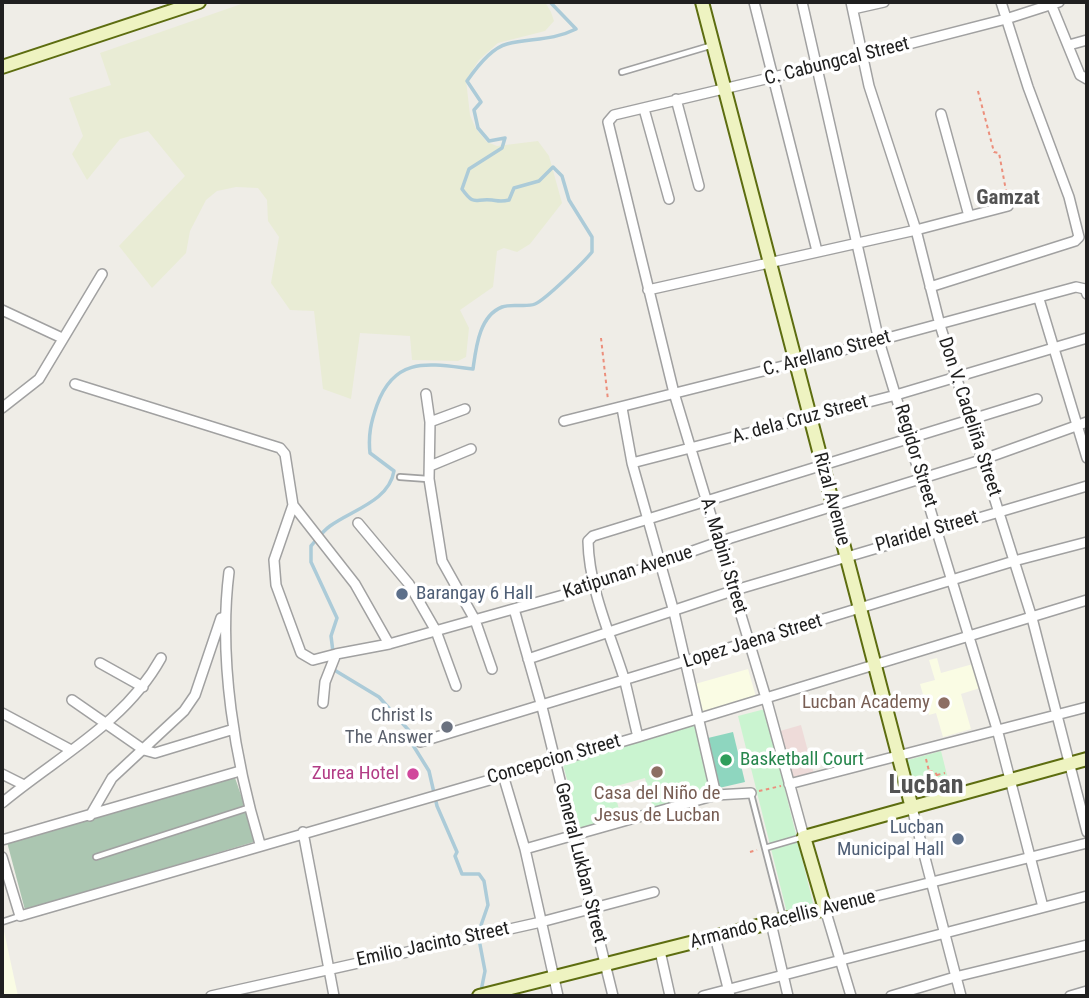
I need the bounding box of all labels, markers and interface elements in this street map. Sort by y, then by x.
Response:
street label: C. Cabungcal Street [762,33,912,91]
district label: Gamzat [976,186,1040,212]
street label: C. Arellano Street [761,326,893,382]
street label: Don V. Cadeliña Street [933,335,1005,499]
street label: A. dela Cruz Street [730,391,870,449]
street label: Regidor Street [889,402,941,510]
street label: Rizal Avenue [808,450,854,548]
street label: A. Mabini Street [695,495,751,617]
street label: Plaridel Street [873,506,981,558]
street label: Katipunan Avenue [560,541,696,605]
place label: Barangay 6 Hall [416,583,533,605]
marker: Barangay 6 Hall [394,586,410,602]
street label: Lopez Jaena Street [681,610,825,674]
place label: Lucban Academy [802,692,930,714]
marker: Lucban Academy [936,695,952,711]
place label: Christ Is The Answer [345,705,433,749]
marker: Christ Is The Answer [439,719,455,735]
street label: Concepcion Street [485,730,623,790]
place label: Basketball Court [740,749,864,771]
marker: Basketball Court [718,752,734,768]
place label: Zurea Hotel [312,763,399,785]
marker: Casa del Niño de Jesus de Lucban [649,764,665,780]
marker: Zurea Hotel [405,766,421,782]
district label: Lucban [889,770,963,802]
street label: General Lukban Street [549,780,611,946]
place label: Casa del Niño de Jesus de Lucban [594,783,720,827]
place label: Lucban Municipal Hall [837,817,944,861]
marker: Lucban Municipal Hall [950,831,966,847]
street label: Armando Racellis Avenue [688,886,878,954]
street label: Emilio Jacinto Street [355,918,511,972]

